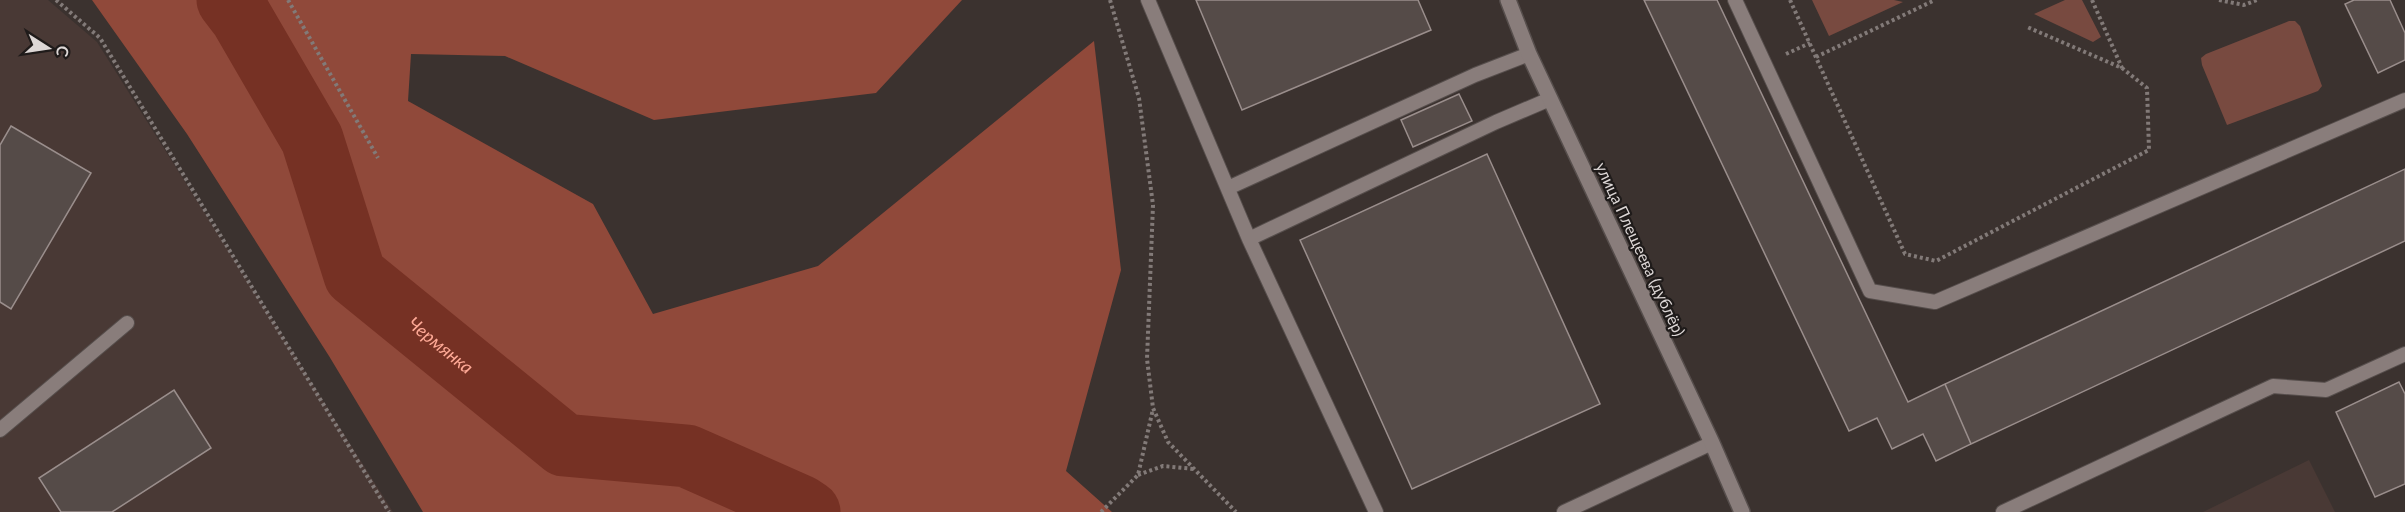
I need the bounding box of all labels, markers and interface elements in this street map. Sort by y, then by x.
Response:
north arrow [18,18,78,78]
text: С [53,44,74,59]
street label: улица Плещеева (дублёр) [1592,159,1690,339]
water label: Чермянка [404,312,478,378]

